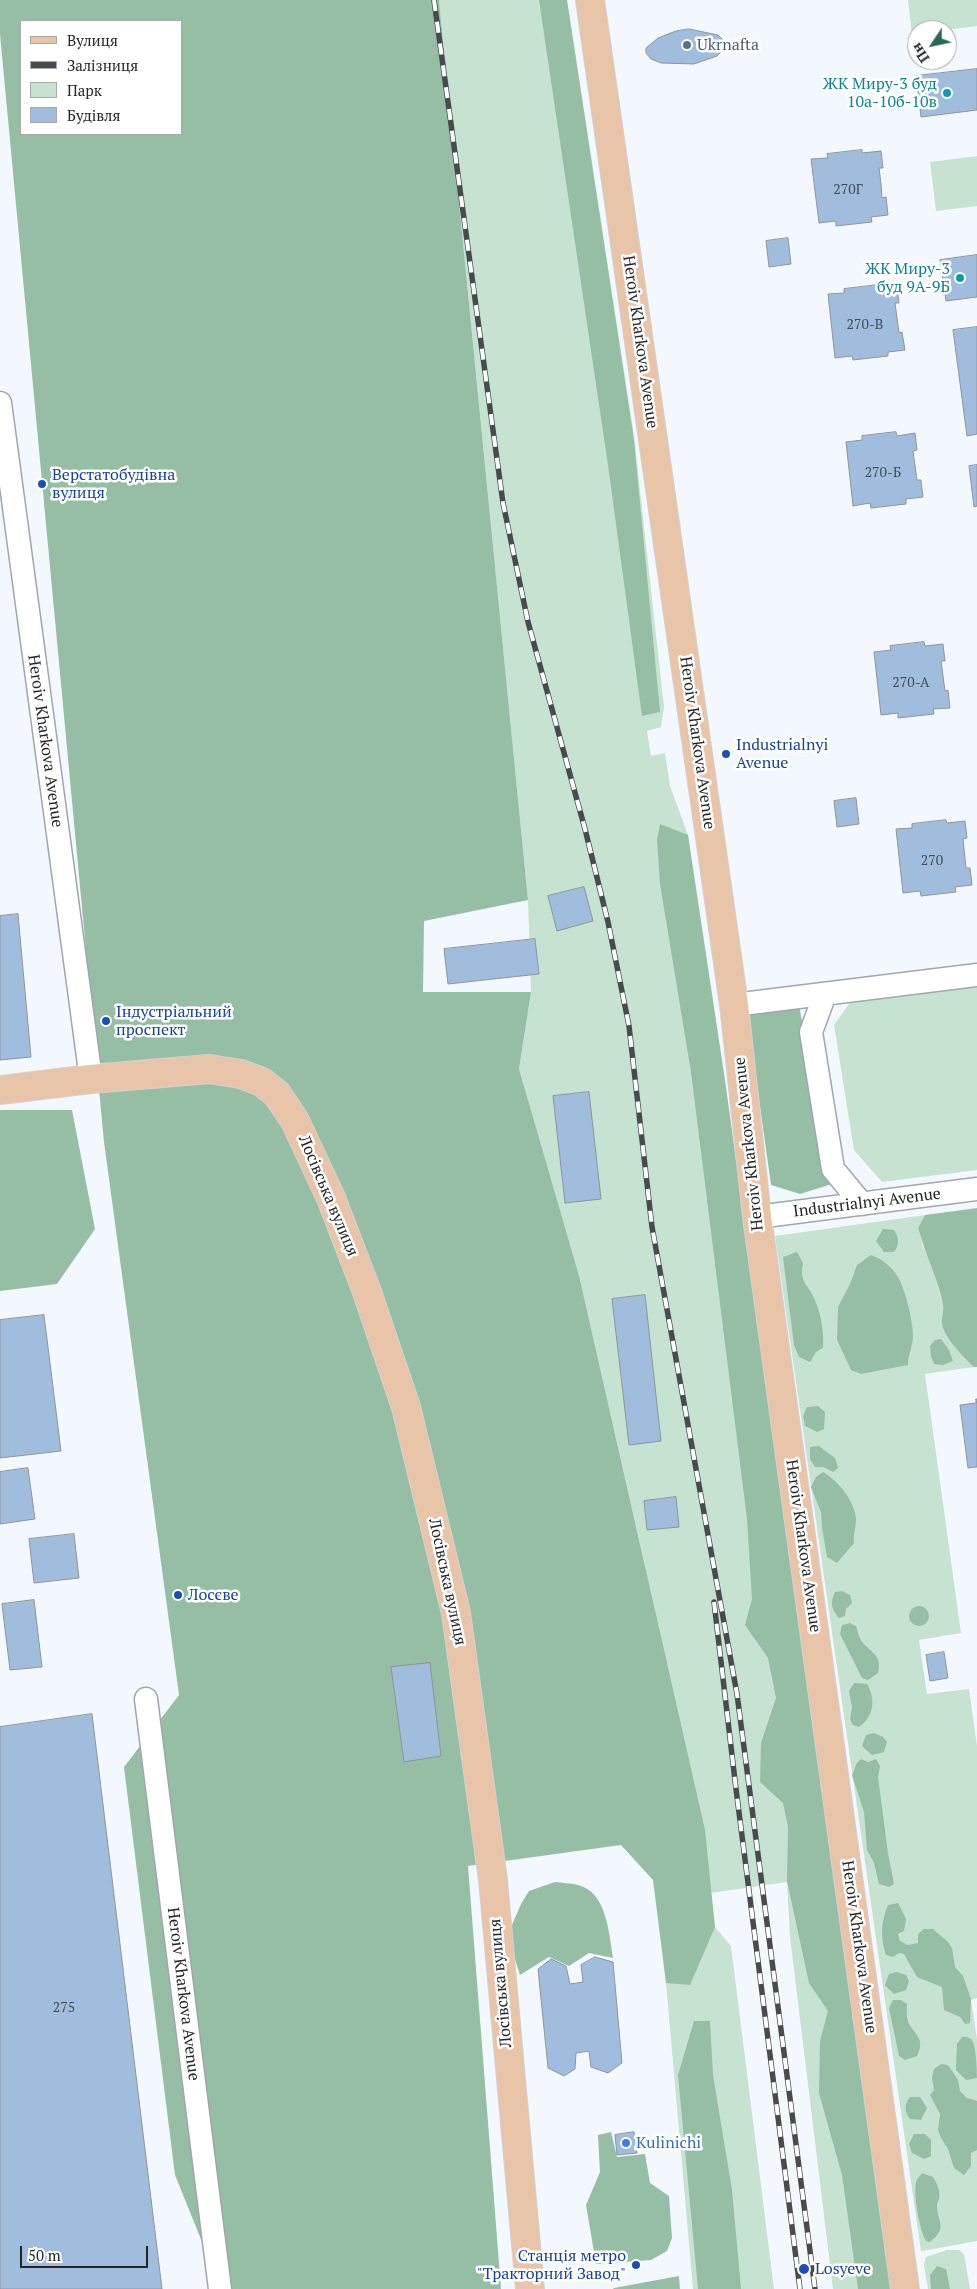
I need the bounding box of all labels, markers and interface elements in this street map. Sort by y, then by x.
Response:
legend [20,20,182,135]
north arrow [907,20,957,70]
text: Вулиця [67,30,118,50]
place label: Ukrnafta [697,35,759,55]
marker: Ukrnafta [681,39,693,51]
text: Пн [907,40,933,67]
text: Залізниця [67,55,138,75]
place label: ЖК Миру-3 буд 10а-10б-10в [823,74,937,112]
text: Парк [67,80,102,100]
marker: ЖК Миру-3 буд 10а-10б-10в [941,87,953,99]
text: Будівля [67,105,120,125]
house number: 270Г [833,182,863,198]
street label: Heroiv Kharkova Avenue [618,254,662,430]
place label: ЖК Миру-3 буд 9А-9Б [865,259,950,297]
marker: ЖК Миру-3 буд 9А-9Б [954,272,966,284]
house number: 270-В [847,317,883,333]
place label: Верстатобудівна вулиця [52,465,175,503]
house number: 270-Б [865,465,901,481]
marker: Верстатобудівна вулиця [36,478,48,490]
street label: Heroiv Kharkova Avenue [23,653,67,829]
street label: Heroiv Kharkova Avenue [675,655,719,831]
house number: 270-А [892,675,930,691]
place label: Industrialnyi Avenue [736,735,828,773]
marker: Industrialnyi Avenue [720,748,732,760]
house number: 270 [921,853,943,869]
place label: Індустріальний проспект [116,1002,232,1040]
marker: Індустріальний проспект [100,1015,112,1027]
street label: Heroiv Kharkova Avenue [730,1056,768,1232]
street label: Лосівська вулиця [294,1133,362,1259]
street label: Industrialnyi Avenue [792,1184,942,1222]
street label: Heroiv Kharkova Avenue [781,1458,825,1634]
street label: Лосівська вулиця [424,1517,470,1647]
place label: Лосєве [188,1585,239,1605]
marker: Лосєве [172,1589,184,1601]
street label: Heroiv Kharkova Avenue [837,1859,881,2035]
street label: Heroiv Kharkova Avenue [163,1906,203,2082]
street label: Лосівська вулиця [486,1918,516,2048]
house number: 275 [53,2000,75,2016]
place label: Kulinichi [636,2133,701,2153]
marker: Kulinichi [620,2137,632,2149]
scale bar [22,2236,150,2268]
text: 50 m [28,2245,61,2265]
place label: Станція метро "Тракторний Завод" [477,2246,626,2284]
marker: Станція метро "Тракторний Завод" [630,2259,642,2271]
place label: Losyeve [815,2259,871,2279]
marker: Losyeve [797,2262,811,2276]

